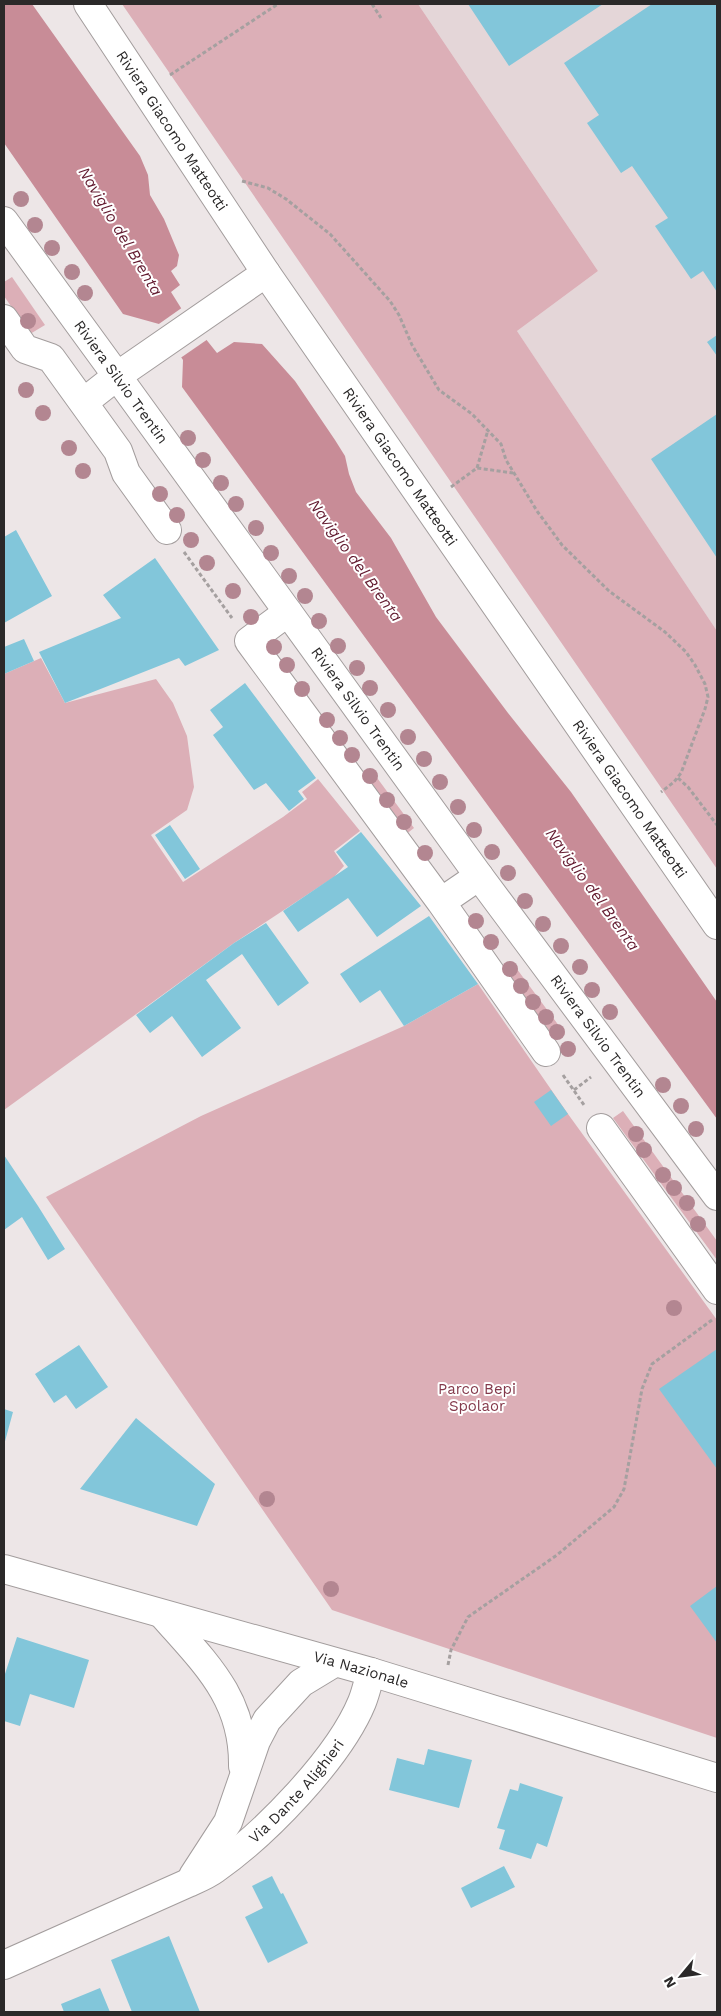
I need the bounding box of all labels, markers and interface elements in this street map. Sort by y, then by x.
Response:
street label: Riviera Giacomo Matteotti [112,47,231,214]
water label: Naviglio del Brenta [75,163,167,299]
street label: Riviera Silvio Trentin [70,317,172,447]
street label: Riviera Giacomo Matteotti [339,384,461,549]
water label: Naviglio del Brenta [305,495,407,625]
street label: Riviera Silvio Trentin [307,643,409,774]
street label: Riviera Giacomo Matteotti [569,716,691,882]
water label: Naviglio del Brenta [542,824,644,954]
street label: Riviera Silvio Trentin [547,971,650,1101]
park label: Parco Bepi Spolaor [438,1380,516,1415]
street label: Via Nazionale [311,1647,411,1692]
street label: Via Dante Alighieri [245,1736,348,1847]
north arrow [656,1951,706,2001]
text: N [660,1974,679,1991]

